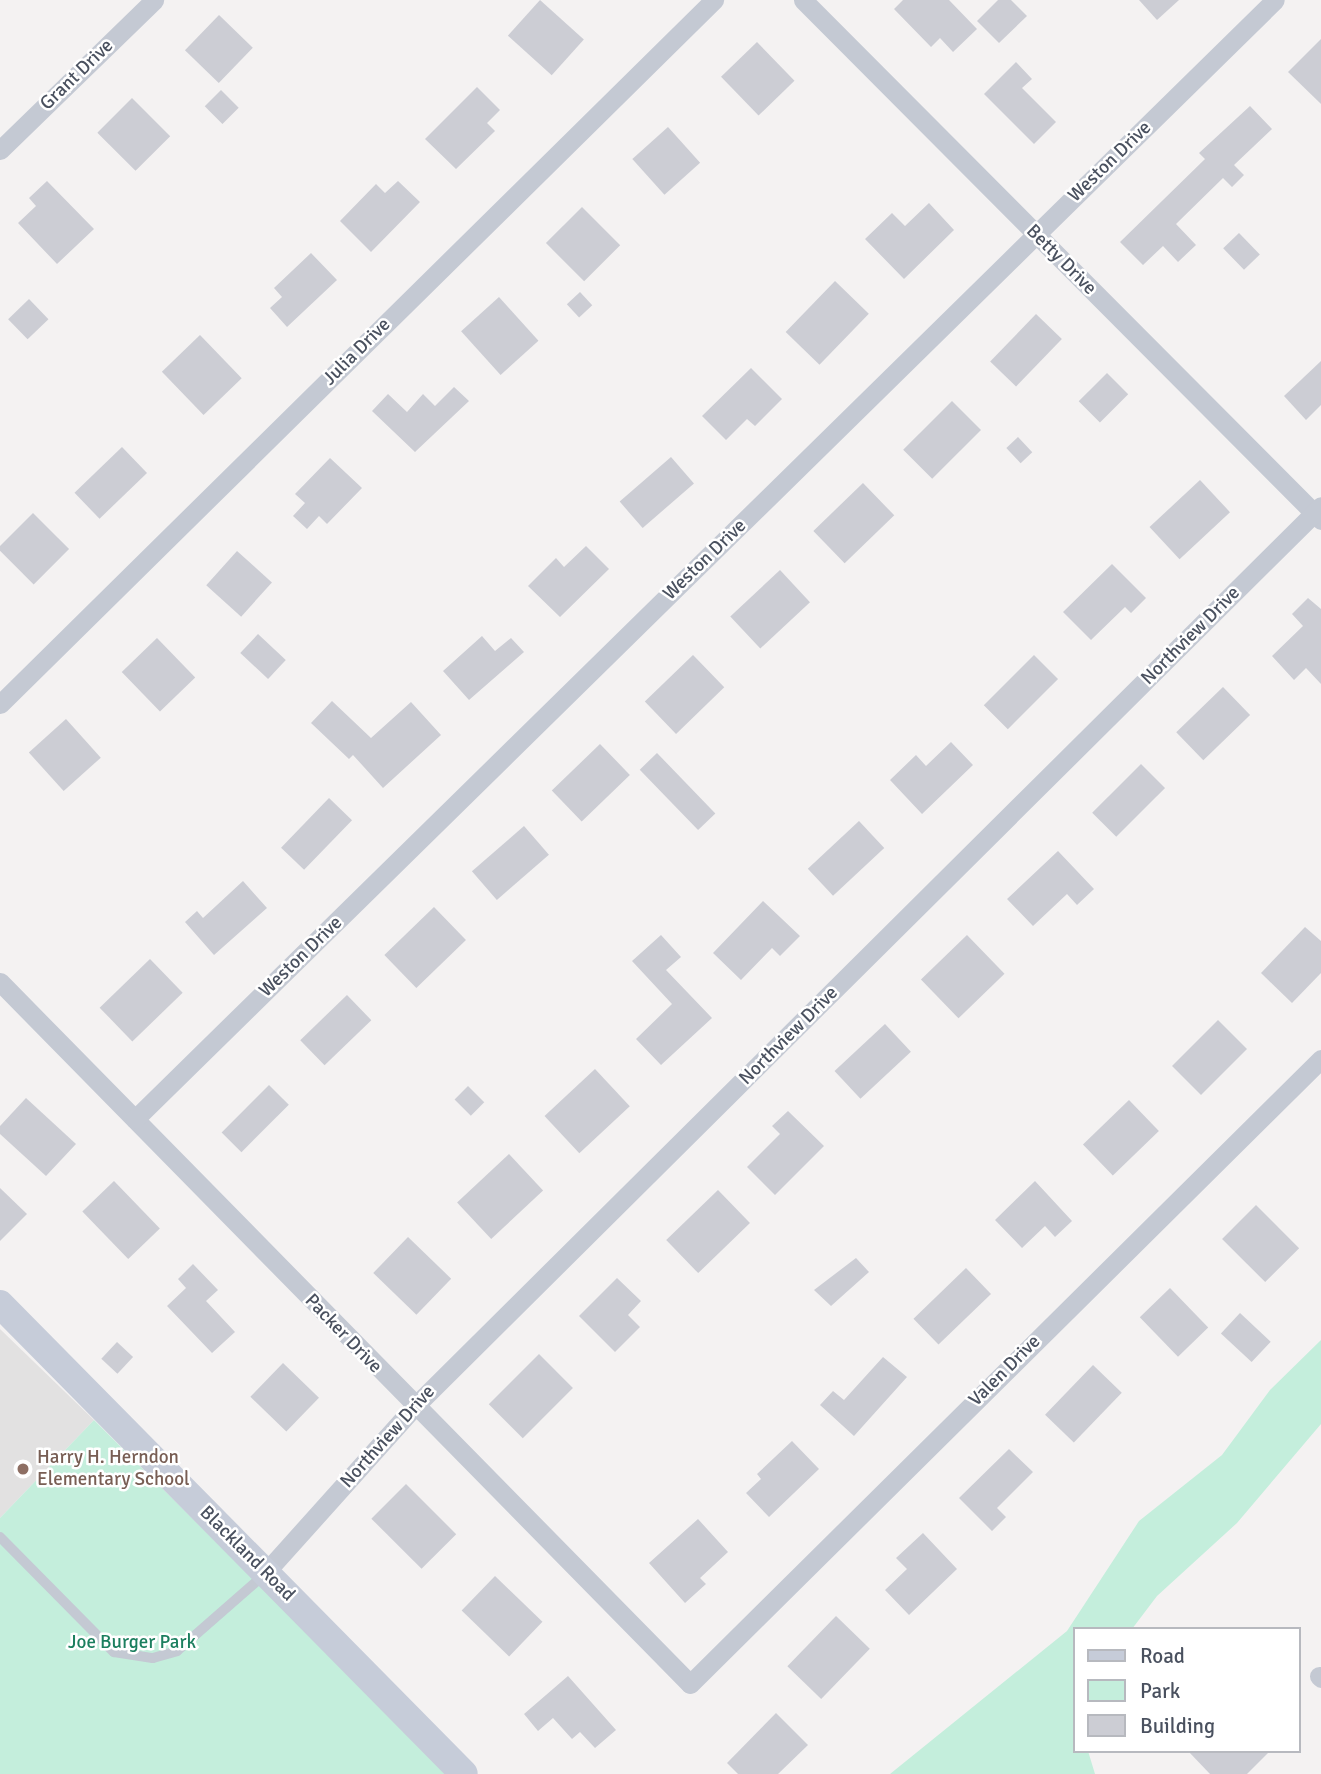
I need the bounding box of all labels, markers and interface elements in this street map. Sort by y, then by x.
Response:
street label: Grant Drive [36,35,118,115]
street label: Weston Drive [1064,117,1156,207]
street label: Betty Drive [1021,220,1101,300]
street label: Julia Drive [319,314,395,390]
street label: Weston Drive [659,515,751,605]
street label: Northview Drive [1137,582,1245,690]
street label: Weston Drive [255,912,347,1002]
street label: Northview Drive [735,982,843,1090]
street label: Packer Drive [300,1290,386,1378]
street label: Valen Drive [965,1331,1045,1411]
street label: Northview Drive [336,1381,440,1493]
place label: Harry H. Herndon Elementary School [37,1447,190,1491]
marker: Harry H. Herndon Elementary School [15,1461,31,1477]
street label: Blackland Road [195,1502,299,1606]
legend [1072,1627,1300,1753]
park label: Joe Burger Park [68,1632,196,1654]
text: Road [1140,1643,1185,1669]
text: Park [1140,1678,1180,1704]
text: Building [1140,1713,1215,1739]

